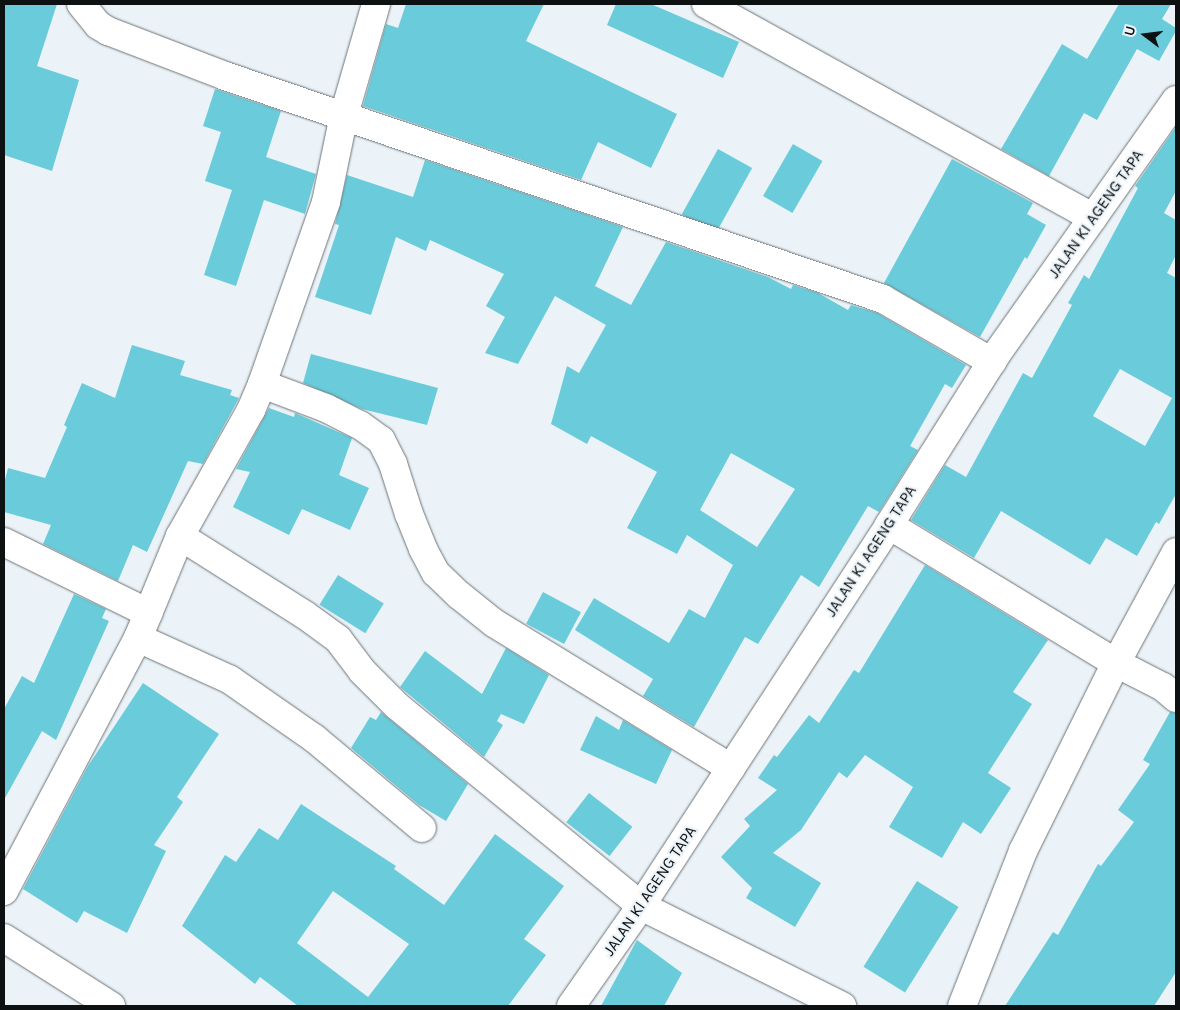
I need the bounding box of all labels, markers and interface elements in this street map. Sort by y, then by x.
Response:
north arrow [1120,10,1170,60]
text: U [1121,24,1139,38]
street label: JALAN KI AGENG TAPA [1044,146,1148,282]
street label: JALAN KI AGENG TAPA [821,482,921,620]
street label: JALAN KI AGENG TAPA [599,822,701,960]

